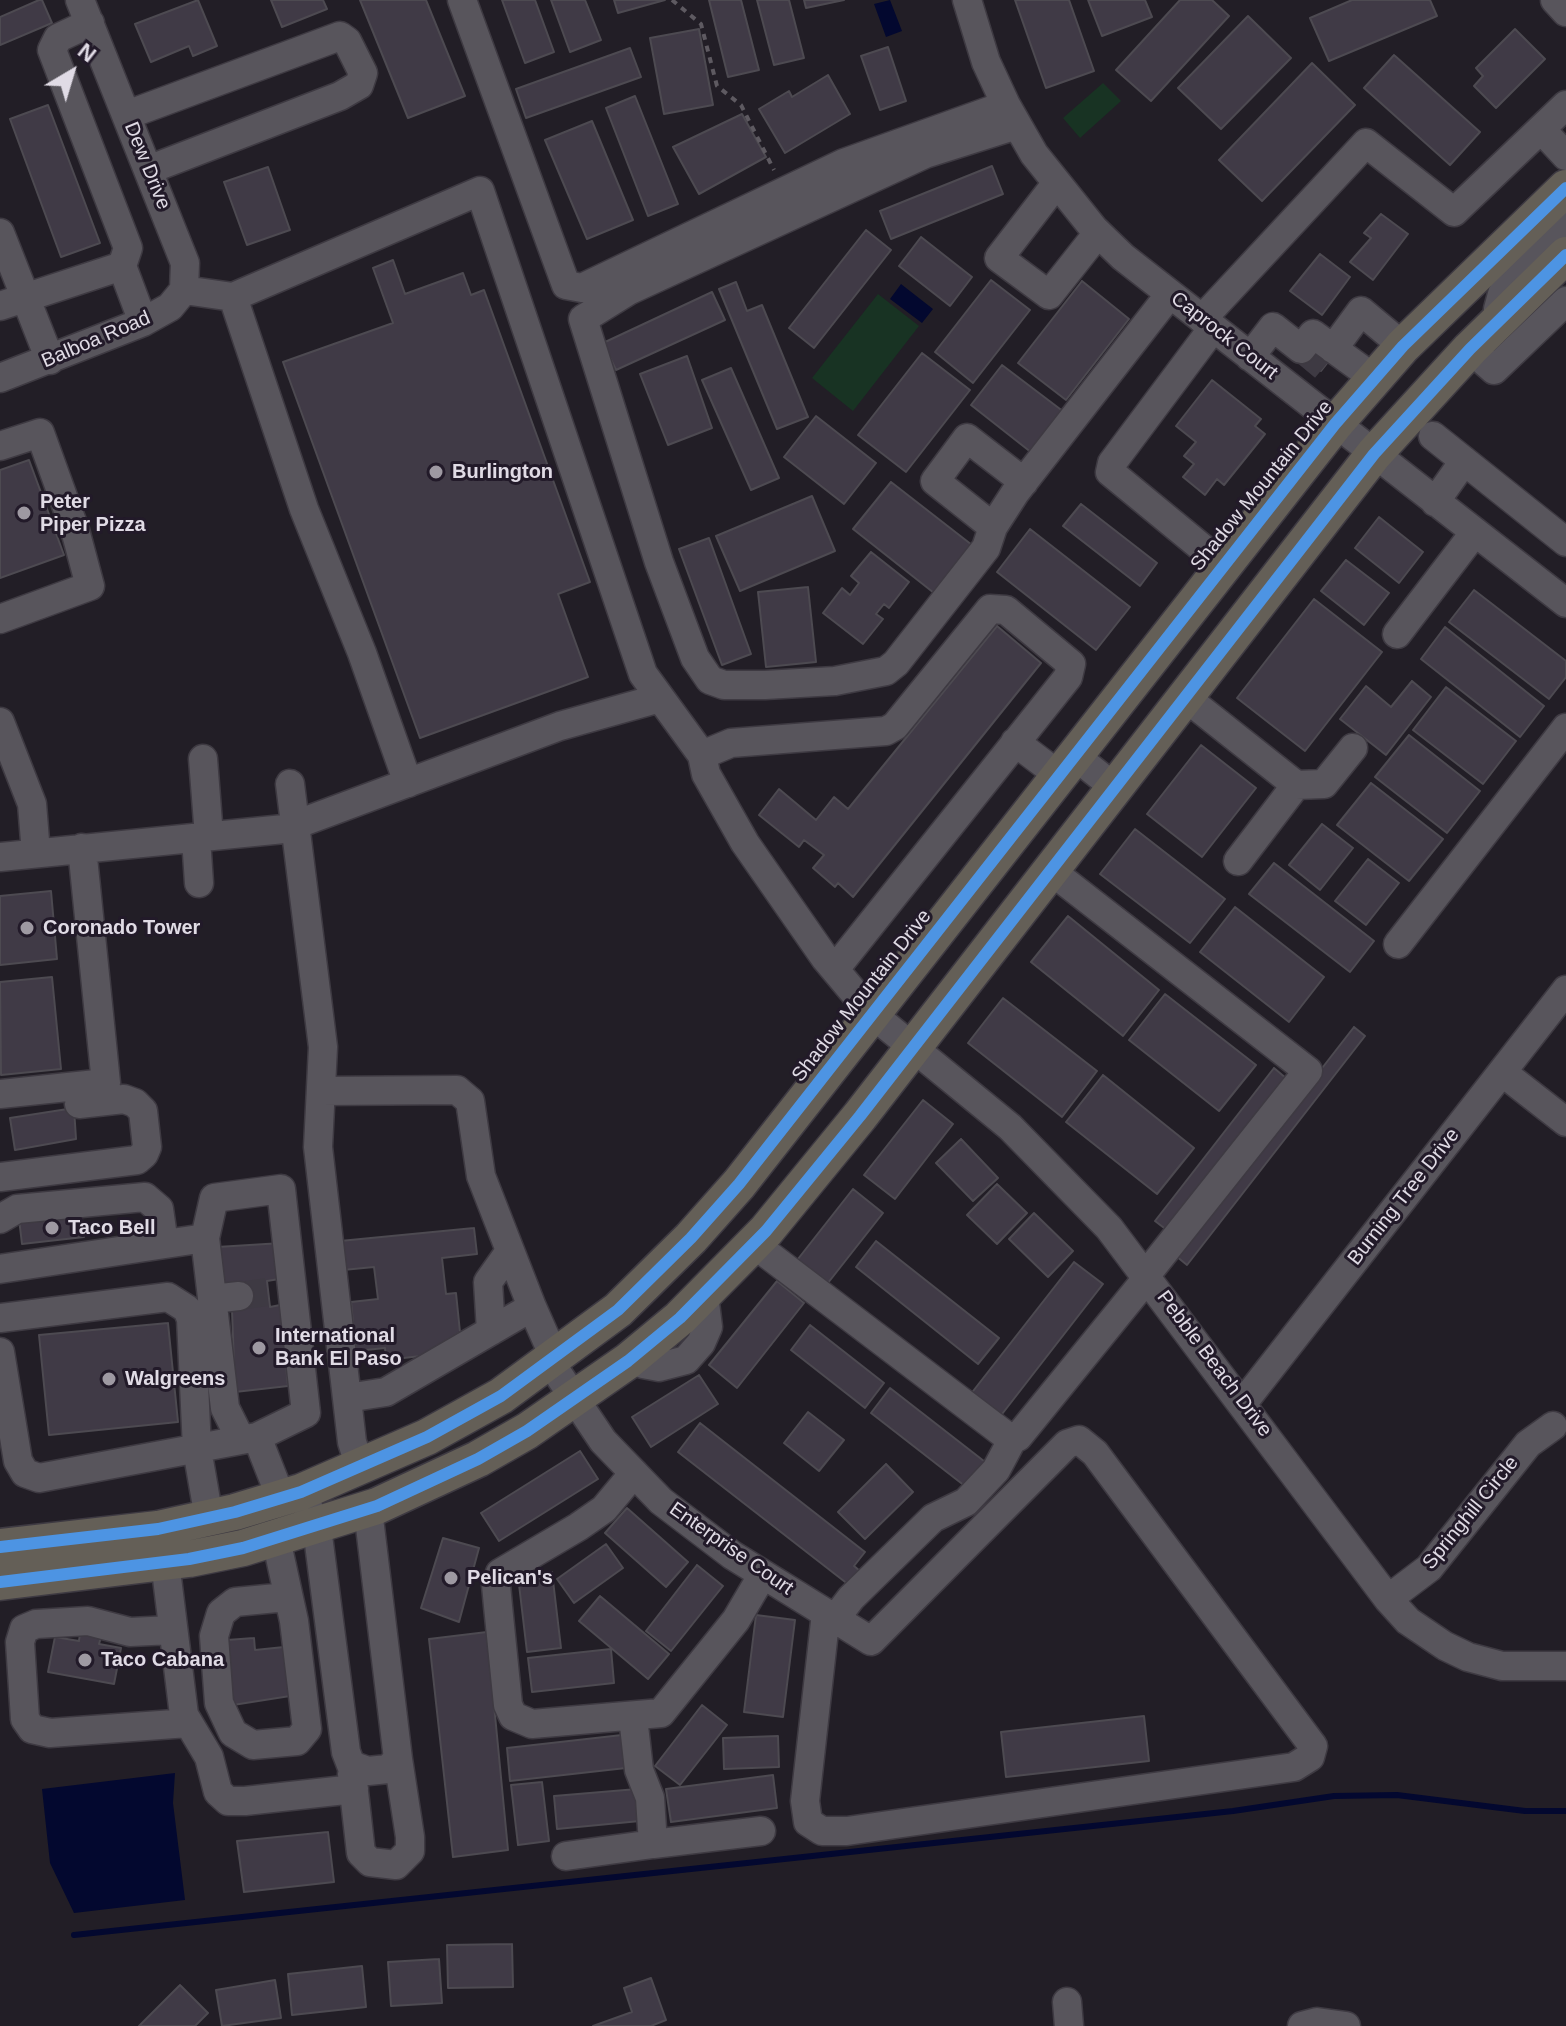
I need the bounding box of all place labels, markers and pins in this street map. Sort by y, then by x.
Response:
place label: Burlington [452,460,553,484]
marker: Burlington [427,463,445,481]
place label: Peter Piper Pizza [40,490,146,537]
marker: Peter Piper Pizza [15,504,33,522]
place label: Coronado Tower [43,916,200,940]
marker: Coronado Tower [18,919,36,937]
place label: Taco Bell [68,1216,155,1240]
marker: Taco Bell [43,1219,61,1237]
place label: International Bank El Paso [275,1324,402,1371]
marker: International Bank El Paso [250,1339,268,1357]
place label: Walgreens [125,1367,225,1391]
marker: Walgreens [100,1370,118,1388]
place label: Pelican's [467,1566,553,1590]
marker: Pelican's [442,1569,460,1587]
place label: Taco Cabana [101,1648,224,1672]
marker: Taco Cabana [76,1651,94,1669]

